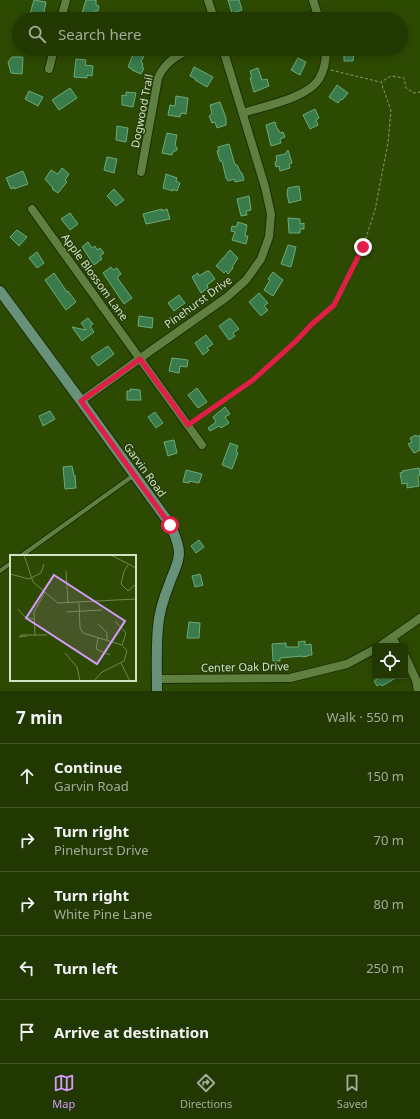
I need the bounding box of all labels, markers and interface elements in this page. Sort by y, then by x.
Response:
search box [12,12,408,56]
icon: search [26,23,48,45]
text: Search here [58,24,141,44]
street label: Dogwood Trail [127,73,156,149]
street label: Apple Blossom Lane [59,230,132,323]
route end [354,238,372,256]
street label: Pinehurst Drive [161,272,234,331]
street label: Garvin Road [121,440,170,500]
route start [161,516,179,534]
inset map [10,555,136,681]
map controls [372,643,408,679]
button: locate [372,643,408,679]
street label: Center Oak Drive [201,658,289,675]
text: 7 min [16,706,63,729]
text: Walk · 550 m [326,708,404,726]
text: Continue [54,757,122,777]
icon: ahead [16,765,38,787]
text: 150 m [366,767,404,785]
text: Garvin Road [54,777,129,795]
text: Turn right [54,821,129,841]
icon: right [16,829,38,851]
text: 70 m [374,831,404,849]
text: Pinehurst Drive [54,841,148,859]
text: Turn right [54,885,129,905]
icon: right [16,893,38,915]
text: 80 m [374,895,404,913]
text: White Pine Lane [54,905,152,923]
icon: left [16,957,38,979]
text: Turn left [54,958,118,978]
text: 250 m [366,959,404,977]
icon: arrive [16,1021,38,1043]
text: Arrive at destination [54,1022,209,1042]
tab: Map [52,1072,75,1111]
tab: Directions [180,1072,232,1111]
tab: Saved [337,1072,368,1111]

